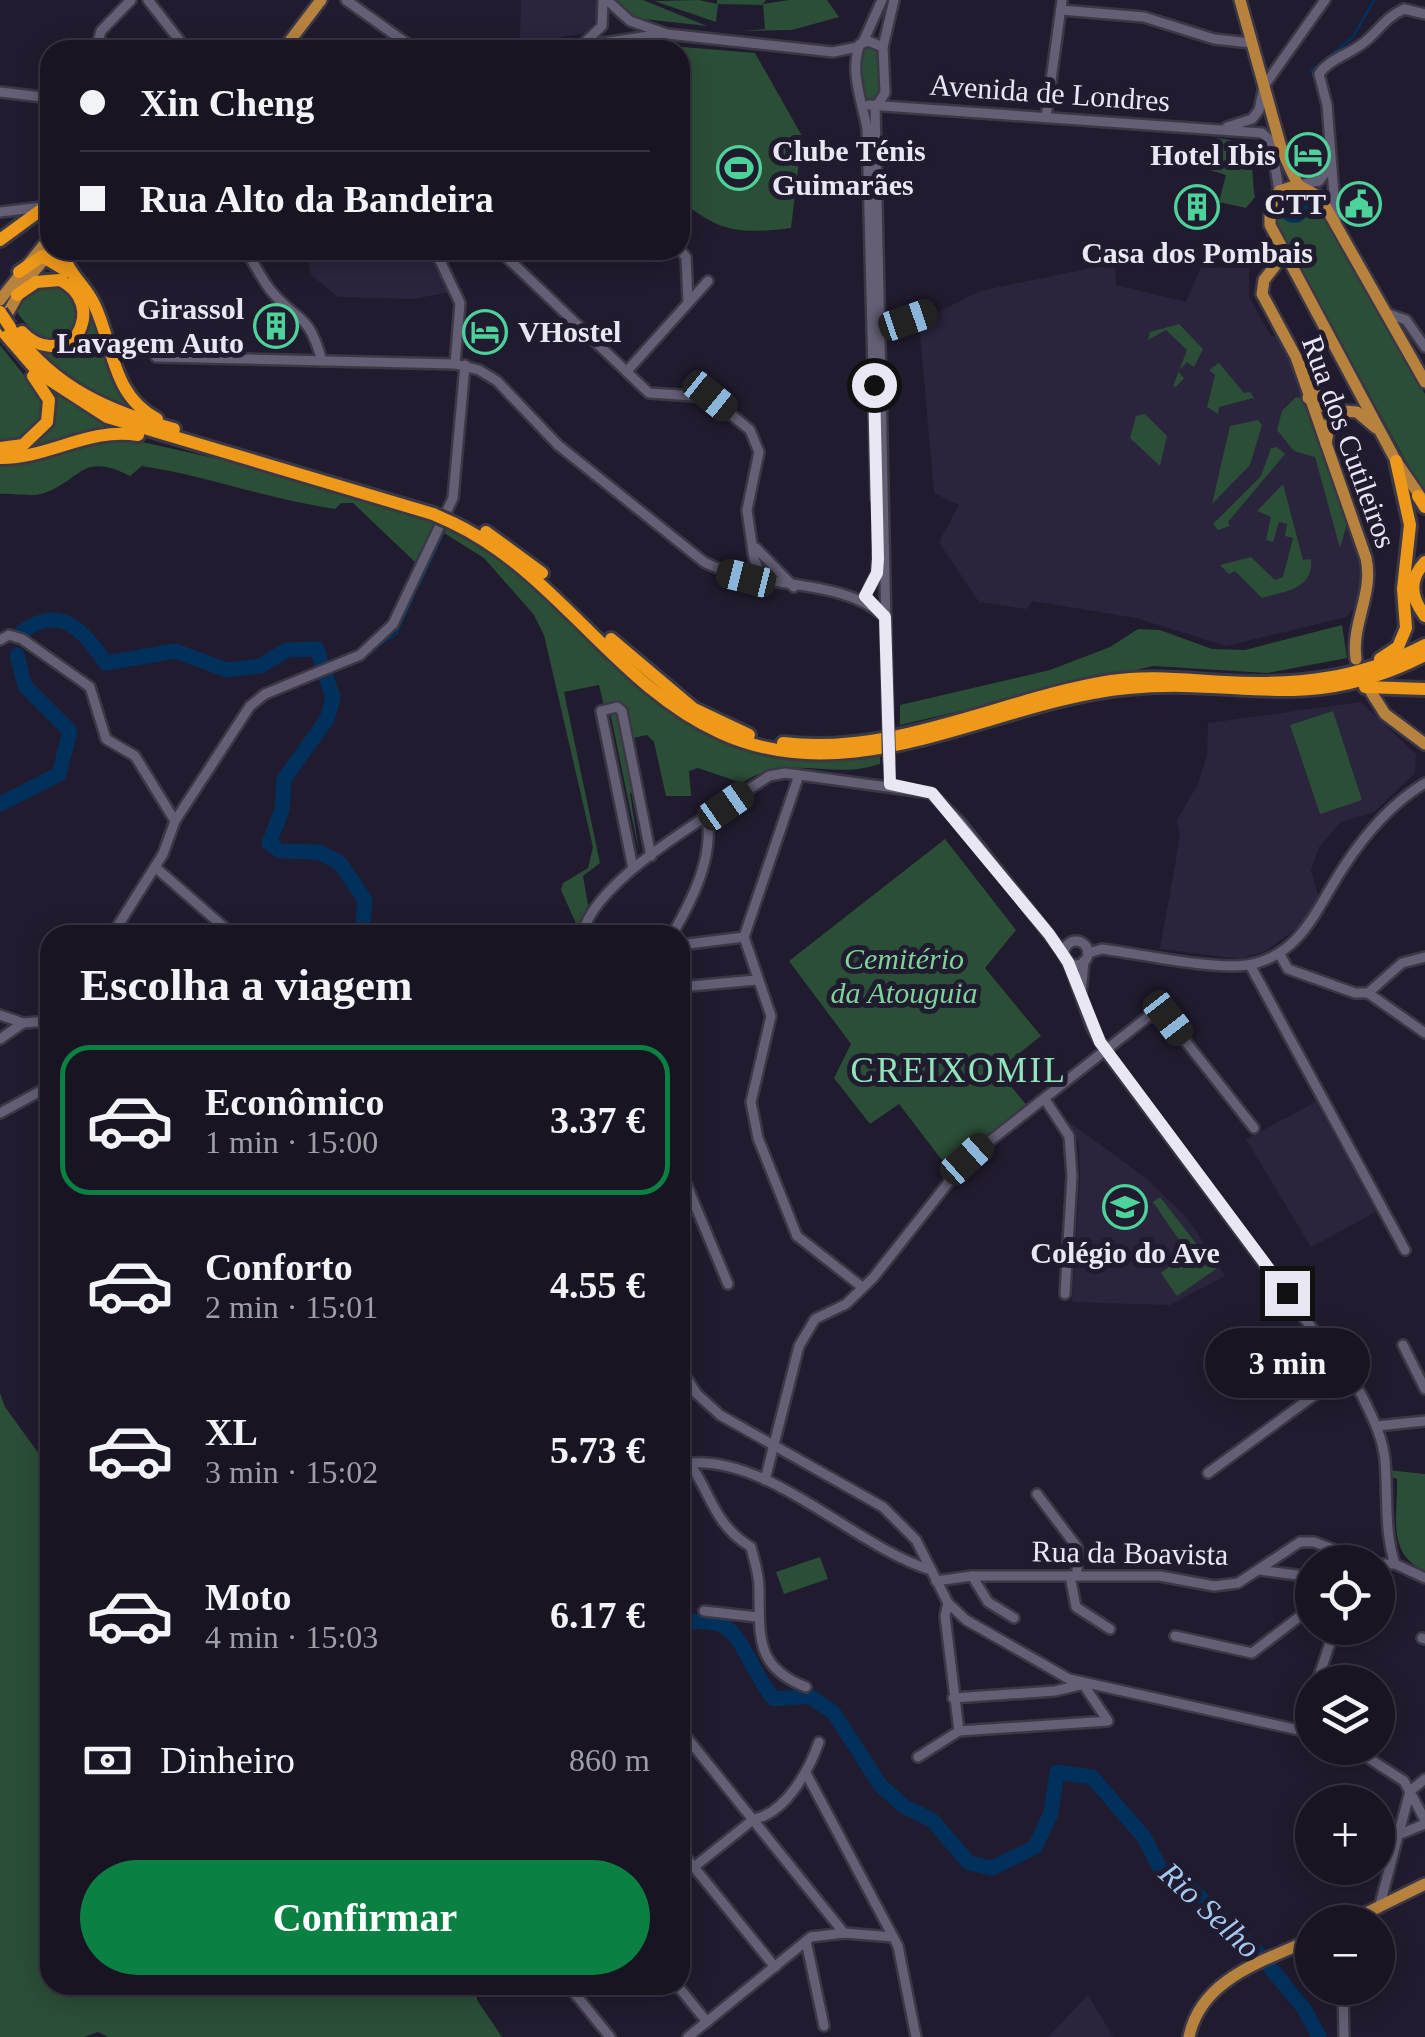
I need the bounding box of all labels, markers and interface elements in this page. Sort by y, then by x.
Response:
street label: Avenida de Londres [929,68,1171,117]
text: Xin Cheng [140,82,314,124]
hotel icon: Hotel Ibis [1285,132,1331,178]
place label: Clube Ténis Guimarães [772,134,926,201]
place label: Hotel Ibis [1150,138,1276,171]
sports icon: Clube Ténis Guimarães [716,145,762,191]
text: Rua Alto da Bandeira [140,178,494,220]
public building icon: CTT [1336,181,1382,227]
building icon: Casa dos Pombais [1174,184,1220,230]
place label: CTT [1264,187,1326,220]
place label: Casa dos Pombais [1081,236,1313,269]
place label: Girassol Lavagem Auto [57,292,244,359]
car [875,296,941,344]
building icon: Girassol Lavagem Auto [253,303,299,349]
hotel icon: VHostel [462,309,508,355]
place label: VHostel [518,315,621,348]
street label: Rua dos Cutileiros [1296,331,1403,552]
route start [852,363,897,408]
car [677,365,743,427]
car [713,556,779,600]
car [693,777,759,835]
park label: Cemitério da Atouguia [831,942,977,1009]
text: Escolha a viagem [80,960,413,1010]
car [1138,985,1198,1051]
district label: CREIXOMIL [851,1051,1067,1090]
icon: car [85,1075,175,1165]
text: Econômico [205,1081,384,1123]
text: 3.37 € [550,1099,645,1141]
text: 1 min · 15:00 [205,1124,378,1160]
car [935,1128,999,1190]
school or university icon: Colégio do Ave [1102,1184,1148,1230]
place label: Colégio do Ave [1030,1236,1220,1269]
icon: car [85,1240,175,1330]
text: Conforto [205,1246,353,1288]
text: 4.55 € [550,1264,645,1306]
route end [1265,1271,1310,1316]
text: 2 min · 15:01 [205,1289,378,1325]
callout: 3 min [1204,1328,1370,1398]
text: 3 min [1249,1345,1326,1381]
icon: car [85,1405,175,1495]
text: XL [205,1411,258,1453]
text: 5.73 € [550,1429,645,1471]
text: 3 min · 15:02 [205,1454,378,1490]
street label: Rua da Boavista [1031,1534,1229,1571]
map controls [1295,1545,1395,2005]
button: locate [1295,1545,1395,1645]
icon: car [85,1570,175,1660]
text: Moto [205,1576,292,1618]
text: 6.17 € [550,1594,645,1636]
text: 4 min · 15:03 [205,1619,378,1655]
button: layers [1295,1665,1395,1765]
icon: cash [80,1733,135,1788]
text: Dinheiro [160,1739,295,1781]
text: 860 m [569,1742,650,1778]
button: + [1295,1785,1395,1885]
water label: Rio Selho [1152,1854,1267,1965]
button: Confirmar [80,1860,650,1975]
button: − [1295,1905,1395,2005]

